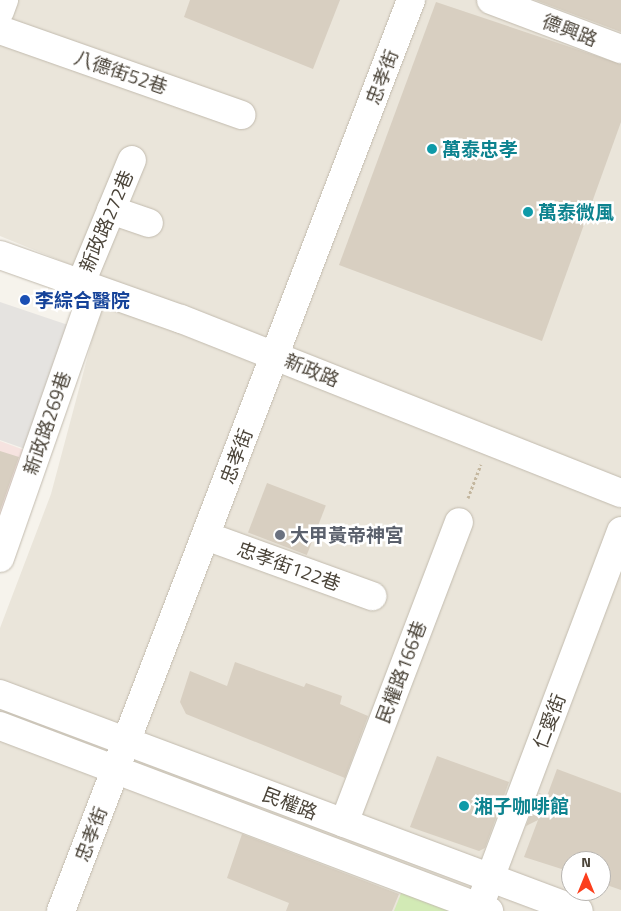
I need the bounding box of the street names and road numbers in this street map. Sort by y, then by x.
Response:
street label: 德興路 [539,9,601,51]
street label: 八德街52巷 [71,45,171,99]
street label: 忠孝街 [361,46,403,108]
street label: 新政路272巷 [74,167,138,275]
street label: 新政路 [281,349,343,391]
street label: 新政路269巷 [19,368,75,478]
street label: 忠孝街 [215,425,257,487]
street label: 忠孝街122巷 [234,537,344,595]
street label: 民權路166巷 [371,618,431,726]
street label: 仁愛街 [528,690,570,752]
street label: 民權路 [259,782,321,824]
street label: 忠孝街 [70,803,112,865]

